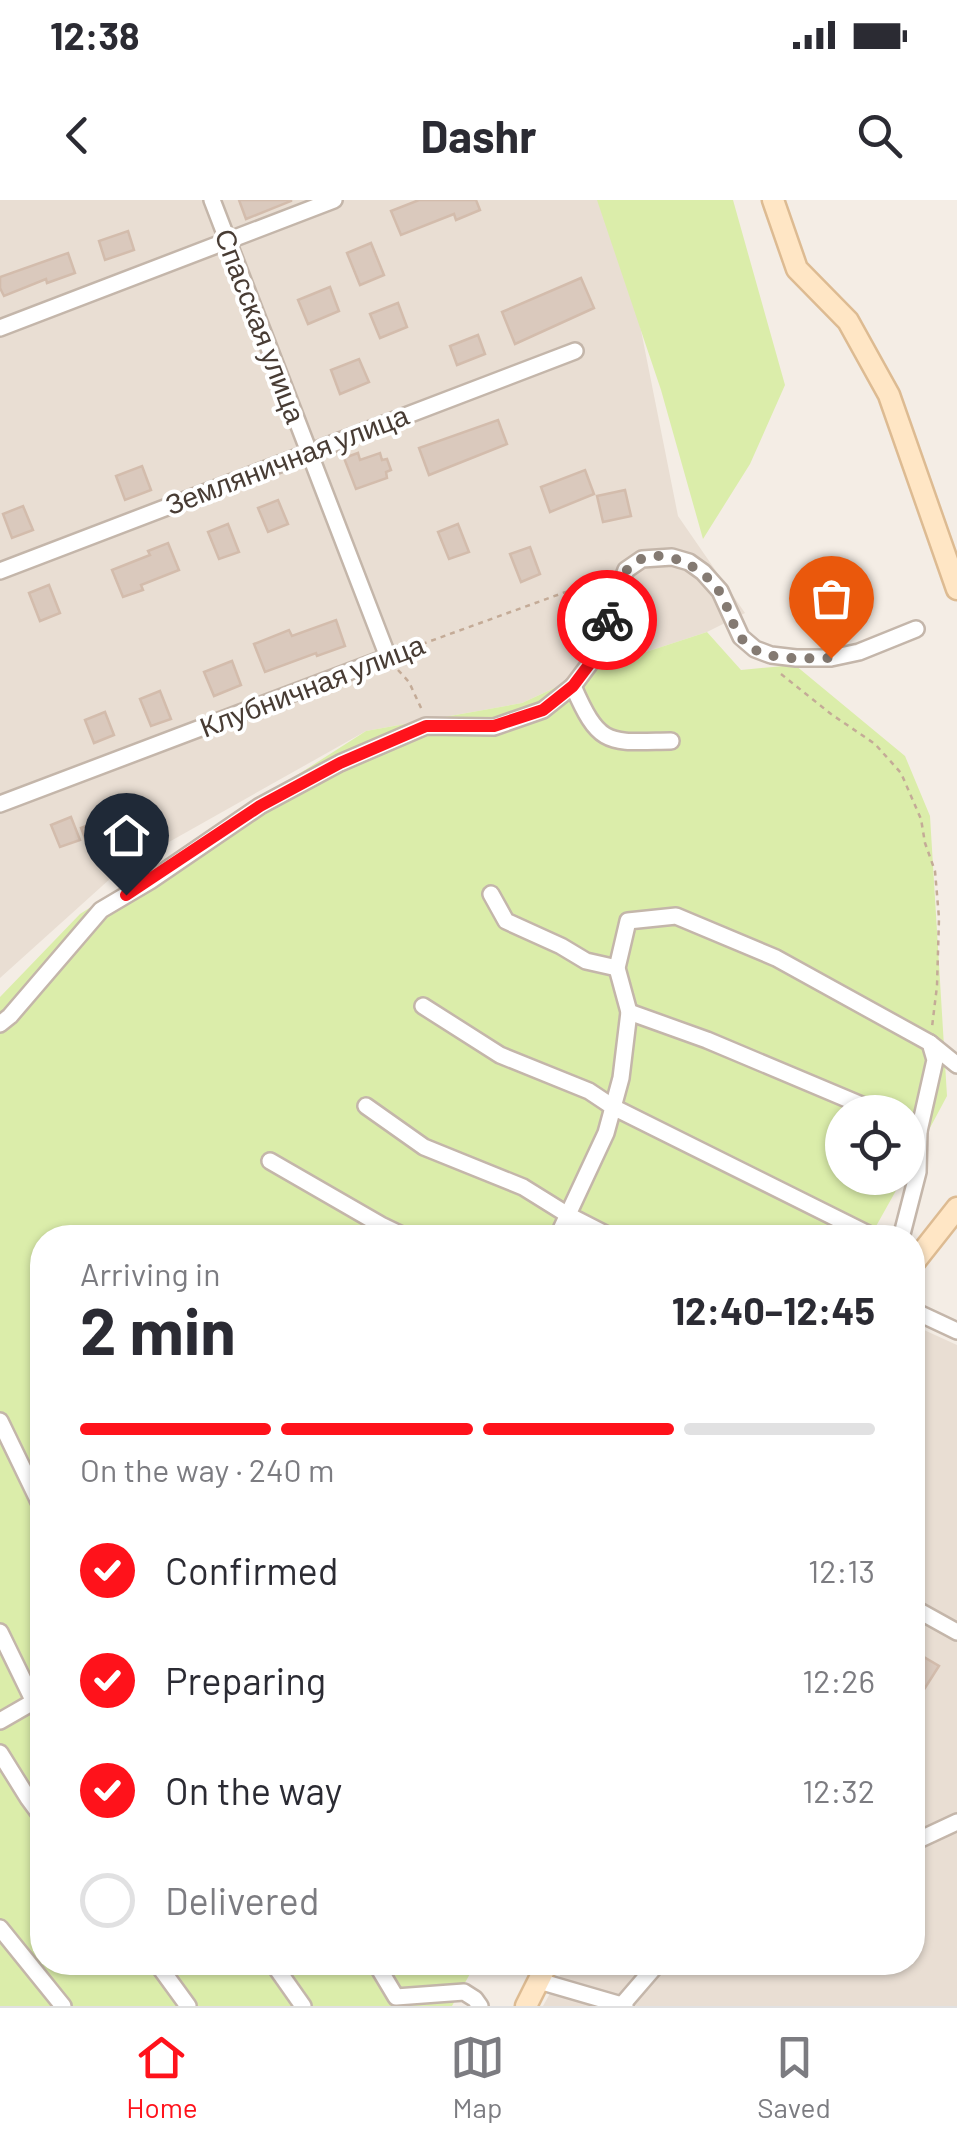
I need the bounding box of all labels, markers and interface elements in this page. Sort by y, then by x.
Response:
text: 12:38 [50,12,140,58]
icon: back [50,108,105,163]
text: Dashr [421,108,536,162]
icon: search [852,108,907,163]
street label: Спасская улица [208,224,314,428]
street label: Земляничная улица [160,397,413,521]
pin [789,556,874,659]
courier [557,570,657,670]
icon: bag [804,571,859,626]
icon: bike [580,593,635,648]
street label: Клубничная улица [195,626,429,743]
pin [84,793,169,896]
icon: home [99,808,154,863]
map controls [825,1095,925,1195]
button: locate [825,1095,925,1195]
text: Arriving in [80,1254,220,1292]
text: 12:40–12:45 [672,1287,875,1333]
text: 2 min [80,1290,236,1368]
text: On the way · 240 m [80,1450,335,1488]
icon: check [80,1543,135,1598]
text: Confirmed [165,1547,338,1593]
text: 12:13 [808,1551,875,1589]
icon: check [80,1653,135,1708]
text: Preparing [165,1657,326,1703]
text: 12:26 [802,1661,875,1699]
icon: check [80,1763,135,1818]
text: On the way [165,1767,342,1813]
text: 12:32 [802,1771,875,1809]
text: Delivered [165,1877,319,1923]
tab: Home [126,2030,198,2124]
tab: Map [450,2030,505,2124]
tab: Saved [757,2030,831,2124]

